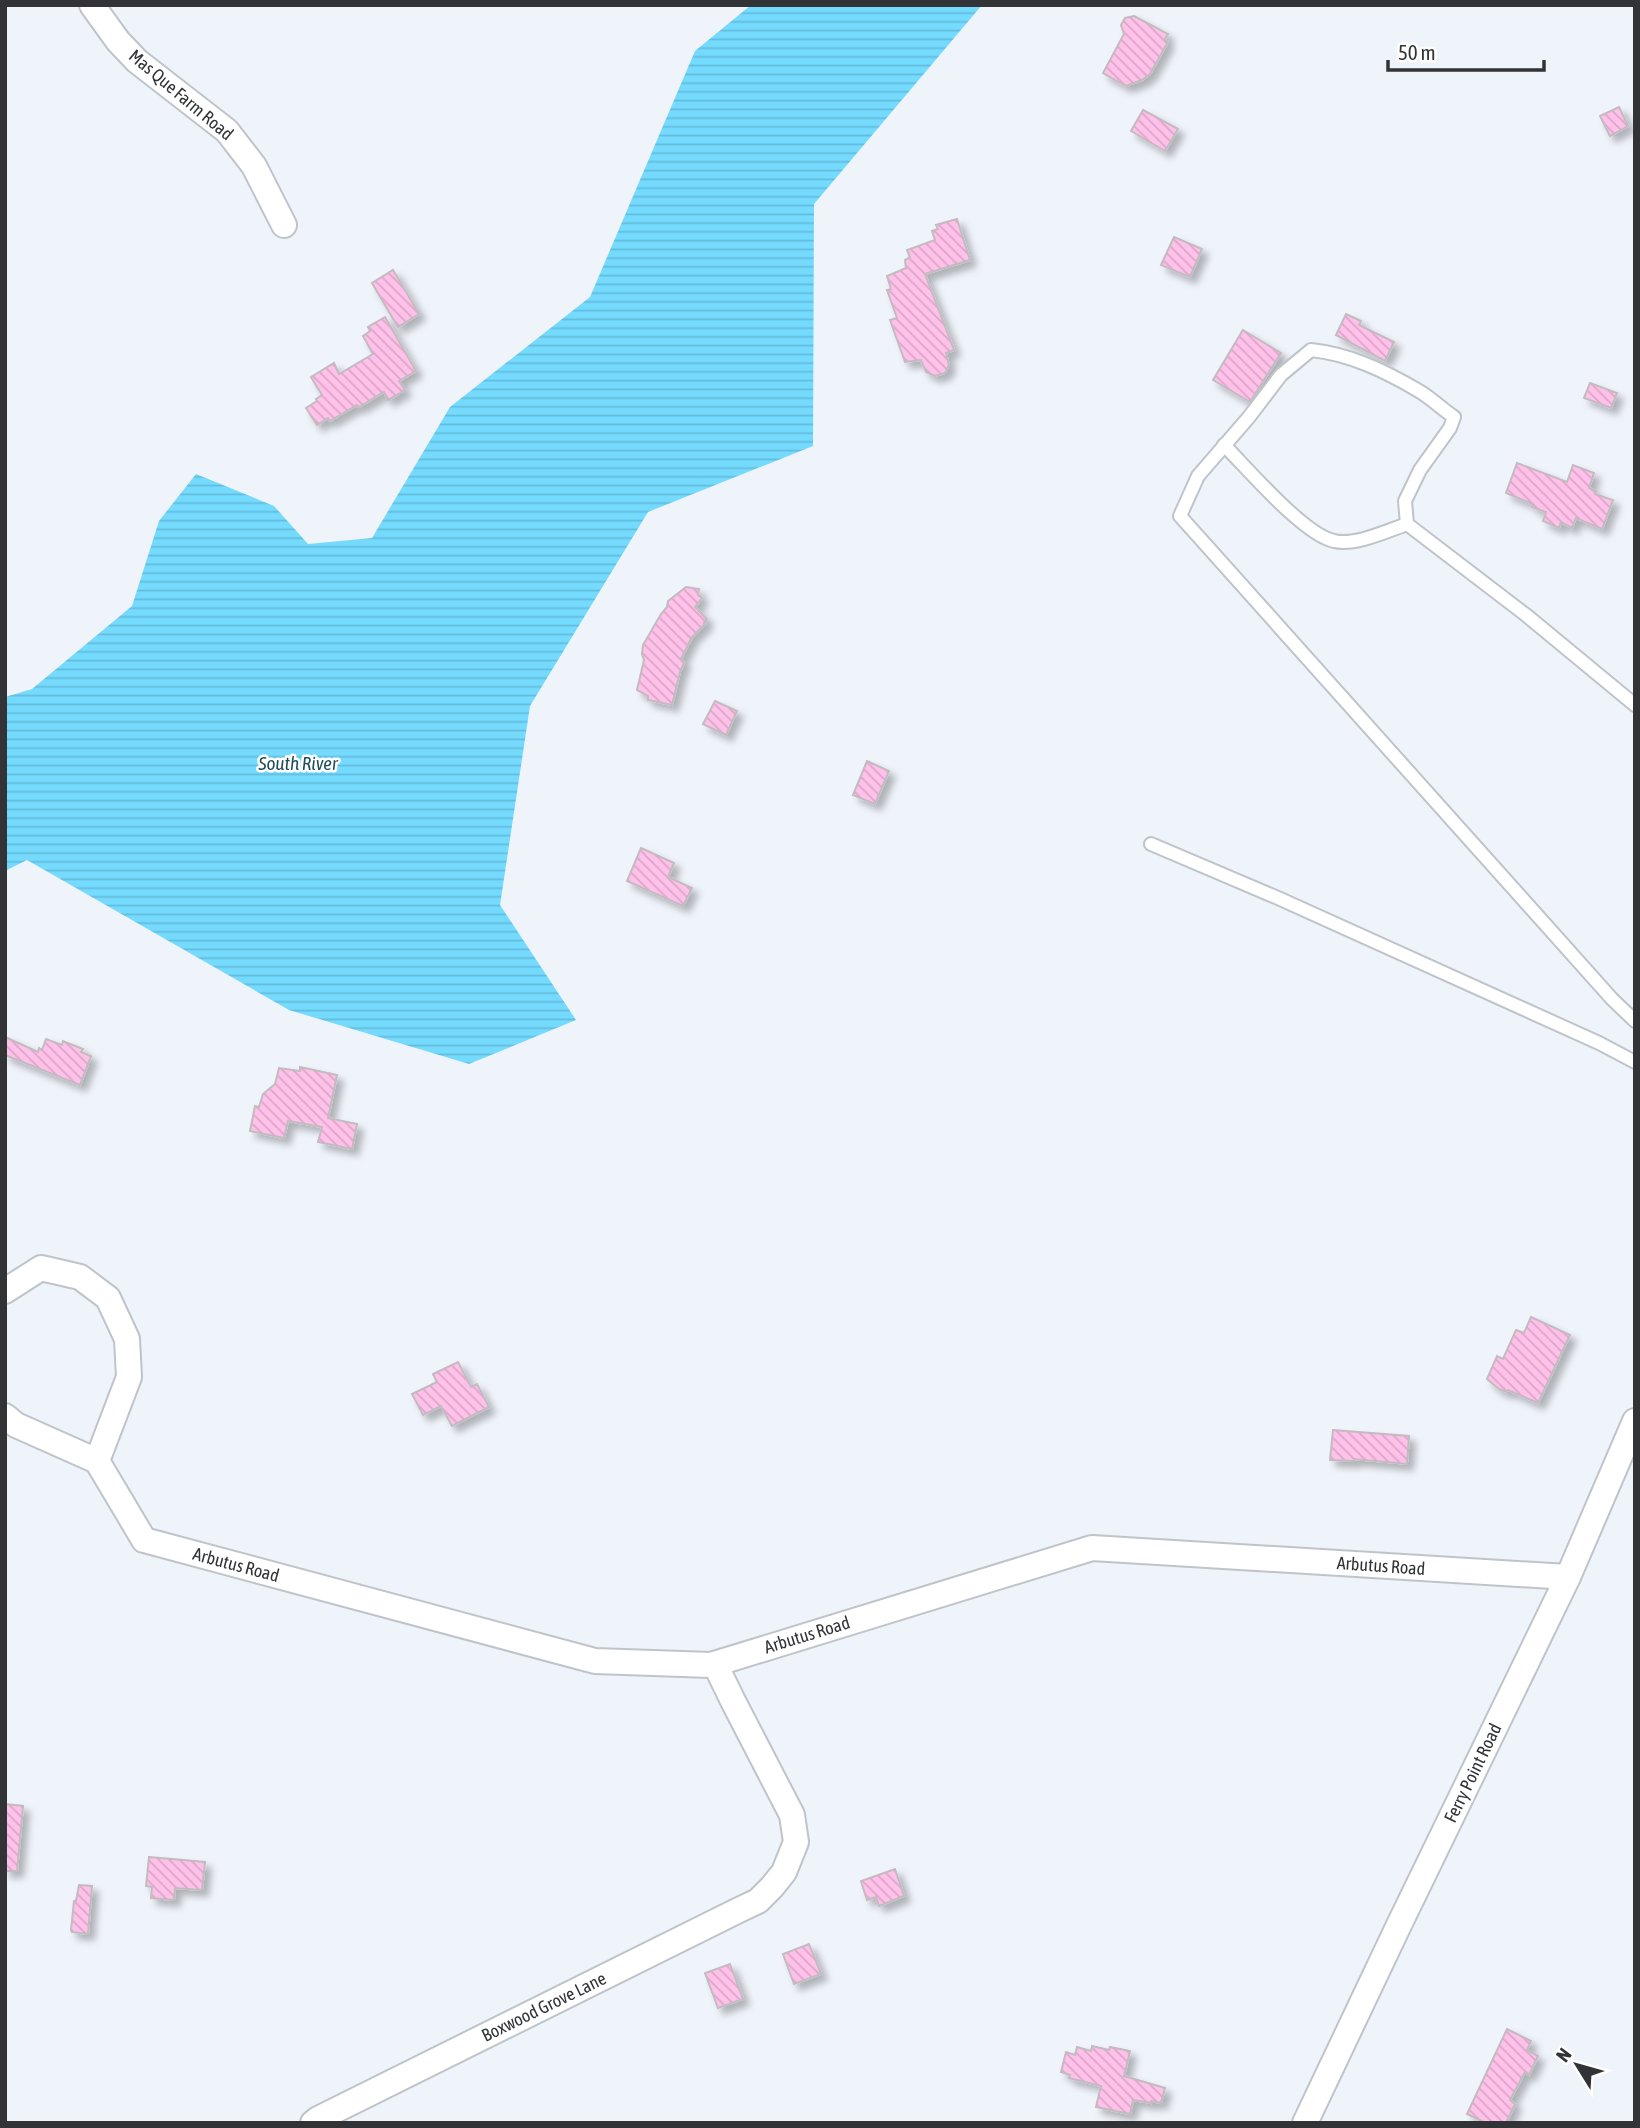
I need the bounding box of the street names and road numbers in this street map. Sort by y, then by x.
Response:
street label: Mas Que Farm Road [125,45,238,144]
street label: Arbutus Road [191,1543,282,1586]
street label: Arbutus Road [1336,1552,1426,1579]
street label: Arbutus Road [762,1612,852,1657]
street label: Ferry Point Road [1440,1720,1506,1826]
street label: Boxwood Grove Lane [478,1967,609,2046]

